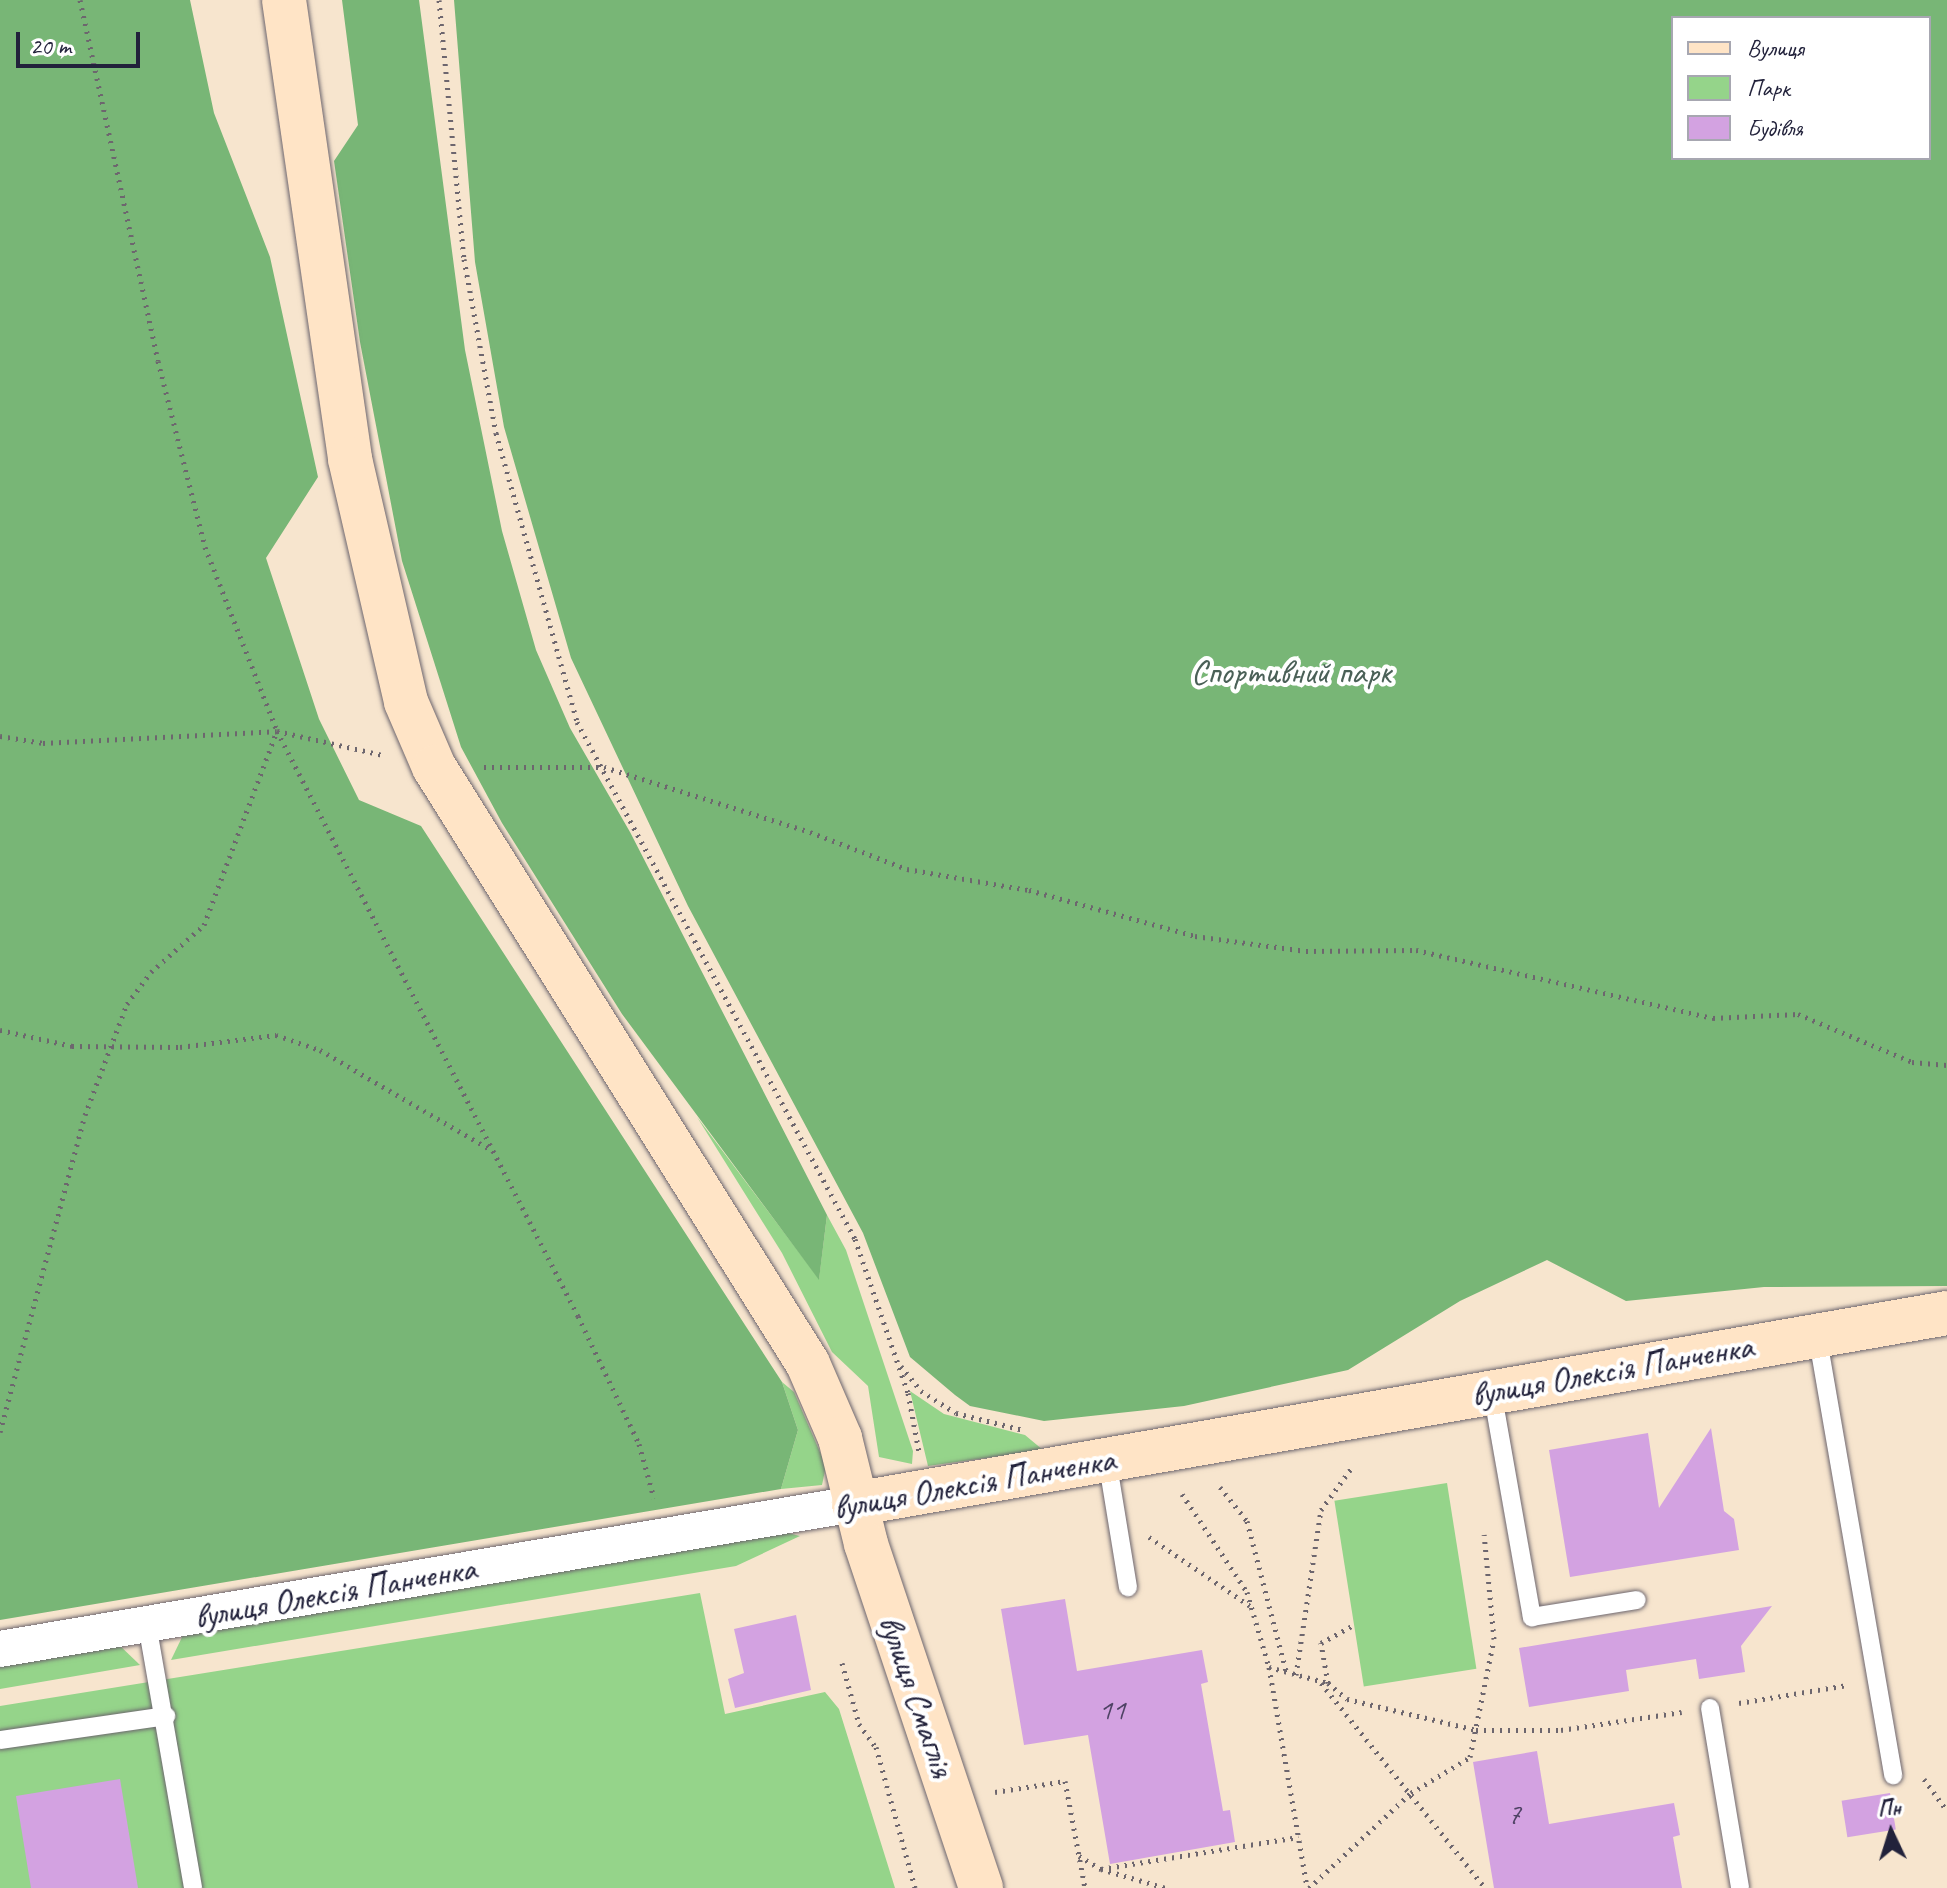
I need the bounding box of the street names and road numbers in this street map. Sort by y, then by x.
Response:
street label: вулиця Олексія Панченка [1468,1325,1756,1415]
street label: вулиця Олексія Панченка [830,1438,1118,1528]
street label: вулиця Олексія Панченка [191,1547,479,1637]
street label: вулиця Смаглія [870,1610,964,1782]

